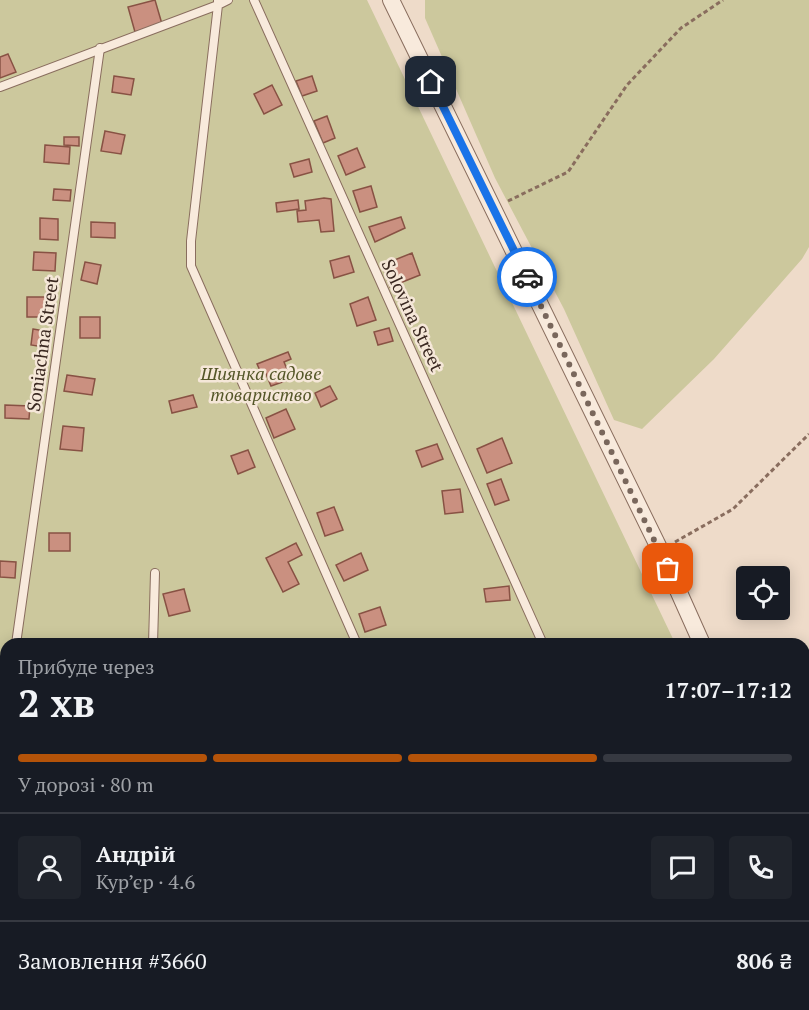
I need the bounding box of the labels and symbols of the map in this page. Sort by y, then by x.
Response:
pin [405,56,456,107]
courier [497,247,557,307]
street label: Solovina Street [376,255,450,375]
street label: Soniachna Street [21,275,63,413]
park label: Шиянка садове товариство [200,361,321,406]
pin [642,543,693,594]

